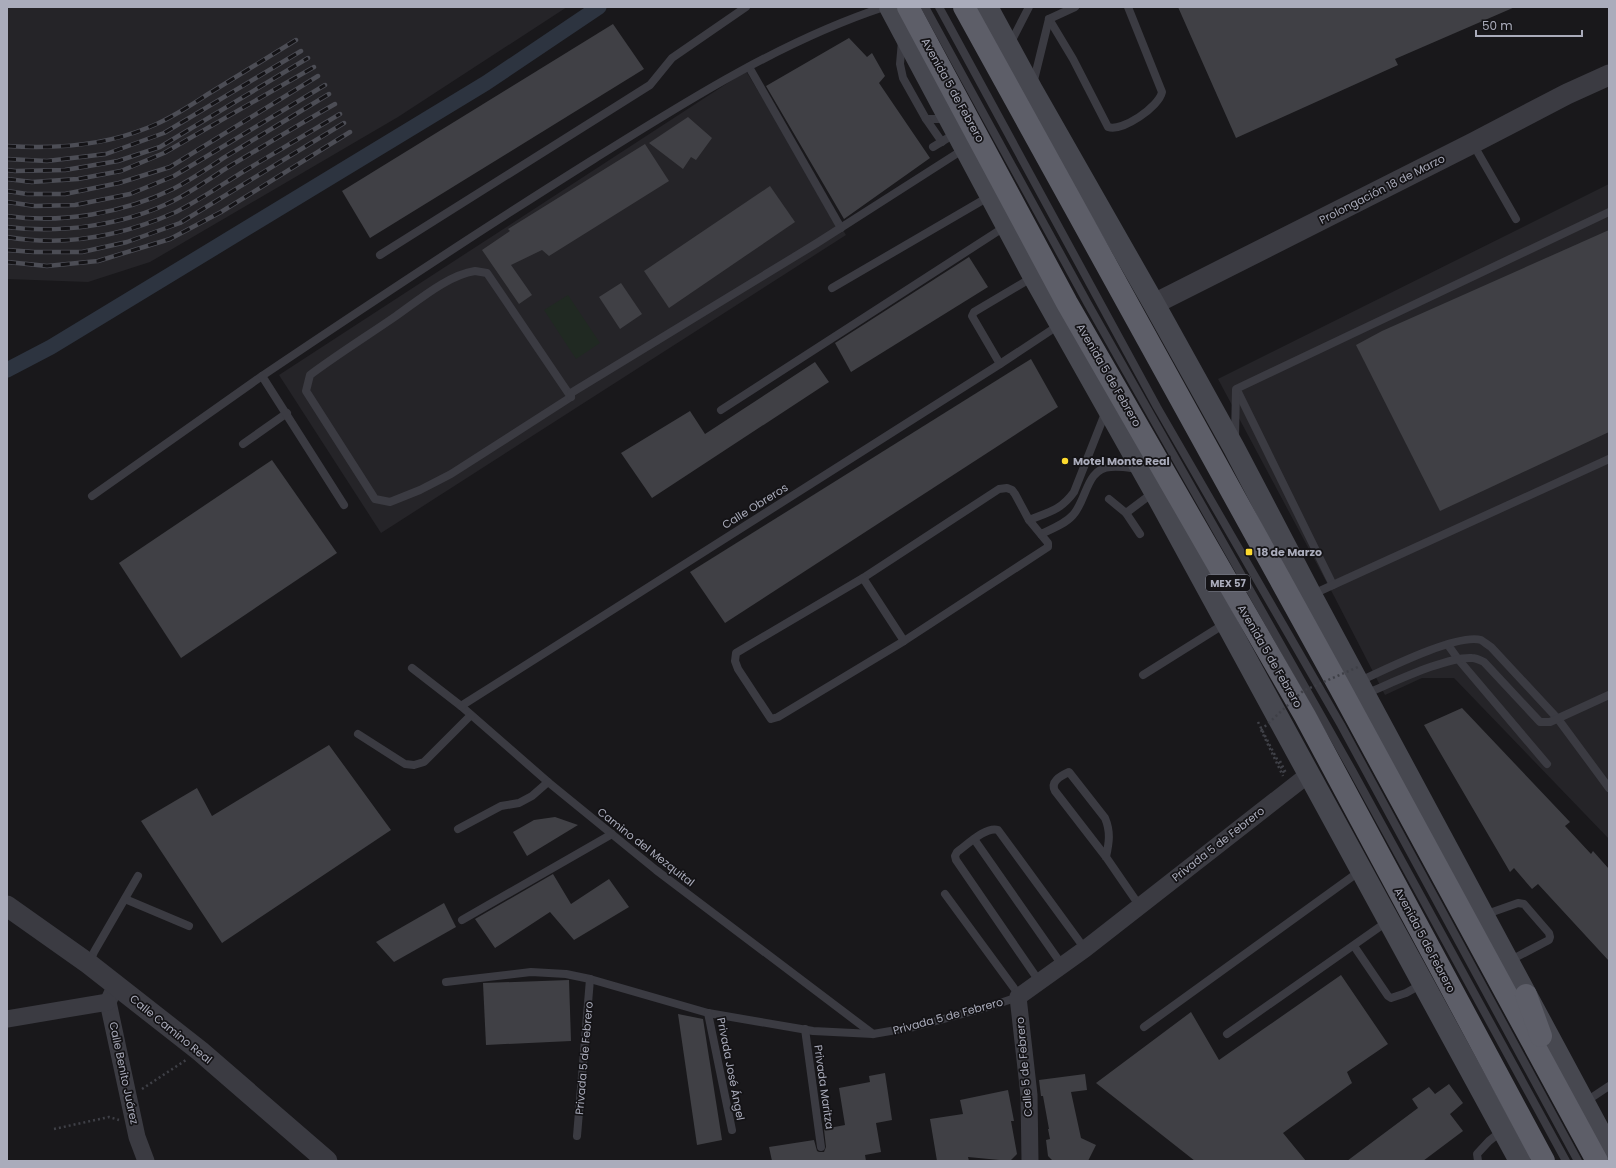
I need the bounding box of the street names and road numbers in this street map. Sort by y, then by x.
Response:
street label: Avenida 5 de Febrero [918,35,988,145]
street label: Prolongación 18 de Marzo [1316,150,1448,228]
street label: Avenida 5 de Febrero [1073,320,1145,430]
street label: Calle Obreros [719,479,791,533]
road number: MEX 57 [1206,575,1250,591]
street label: Avenida 5 de Febrero [1234,601,1306,711]
street label: Privada 5 de Febrero [1168,803,1268,885]
street label: Camino del Mezquital [594,804,698,890]
street label: Avenida 5 de Febrero [1391,885,1459,995]
street label: Calle Camino Real [126,991,216,1067]
street label: Privada 5 de Febrero [891,994,1005,1038]
street label: Privada 5 de Febrero [571,1001,597,1115]
street label: Privada José Ángel [713,1016,749,1122]
street label: Calle 5 de Febrero [1012,1016,1036,1118]
street label: Calle Benito Juárez [105,1020,143,1126]
street label: Privada Maritza [810,1044,838,1130]

